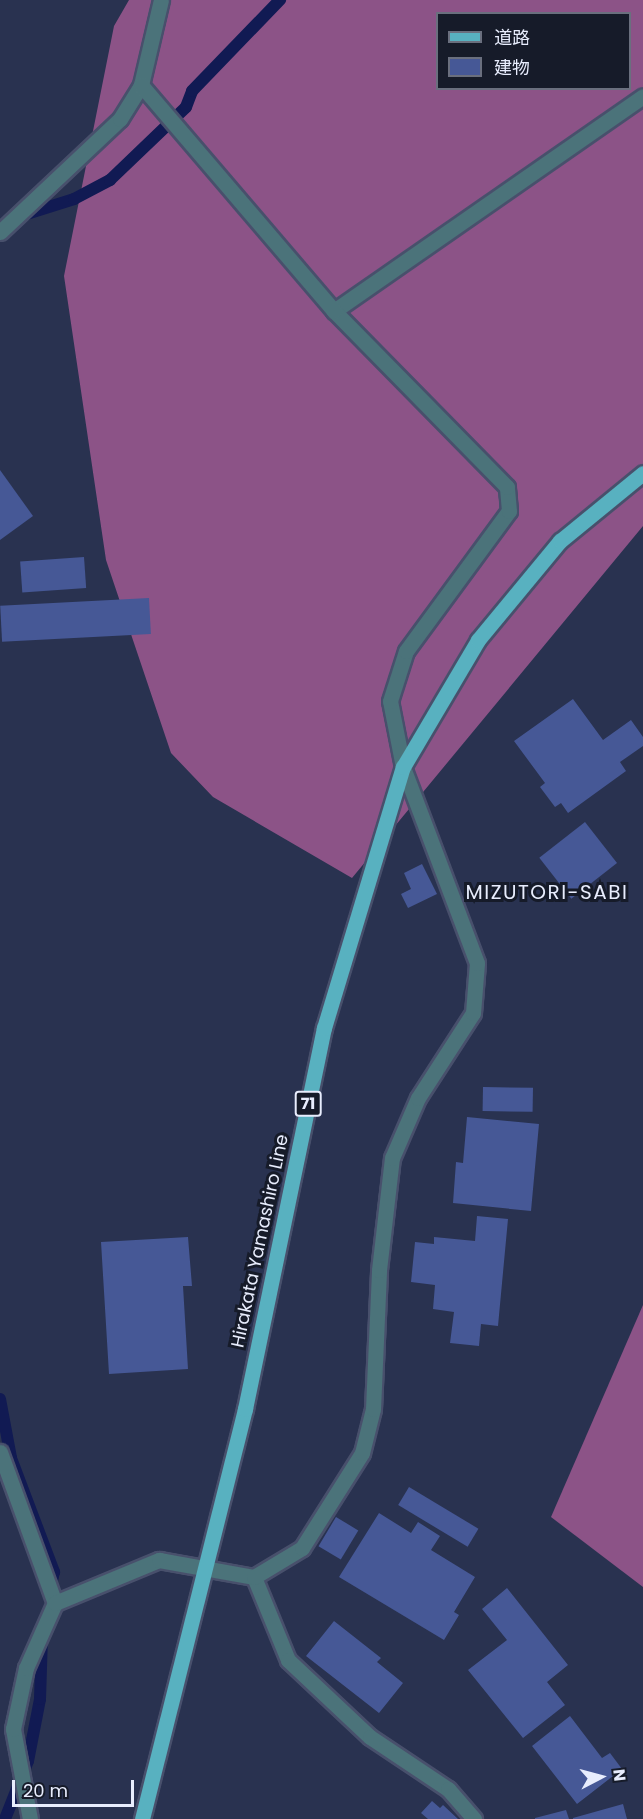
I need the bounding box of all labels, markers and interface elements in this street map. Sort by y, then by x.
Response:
legend [436,12,631,90]
text: 道路 [494,25,530,50]
text: 建物 [494,55,530,80]
district label: MIZUTORI-SABI [466,880,628,904]
road number: 71 [294,1091,322,1117]
street label: Hirakata Yamashiro Line [227,1132,293,1350]
north arrow [571,1747,631,1807]
scale bar [15,1768,136,1806]
text: N [607,1768,631,1782]
text: 20 m [23,1778,68,1803]

